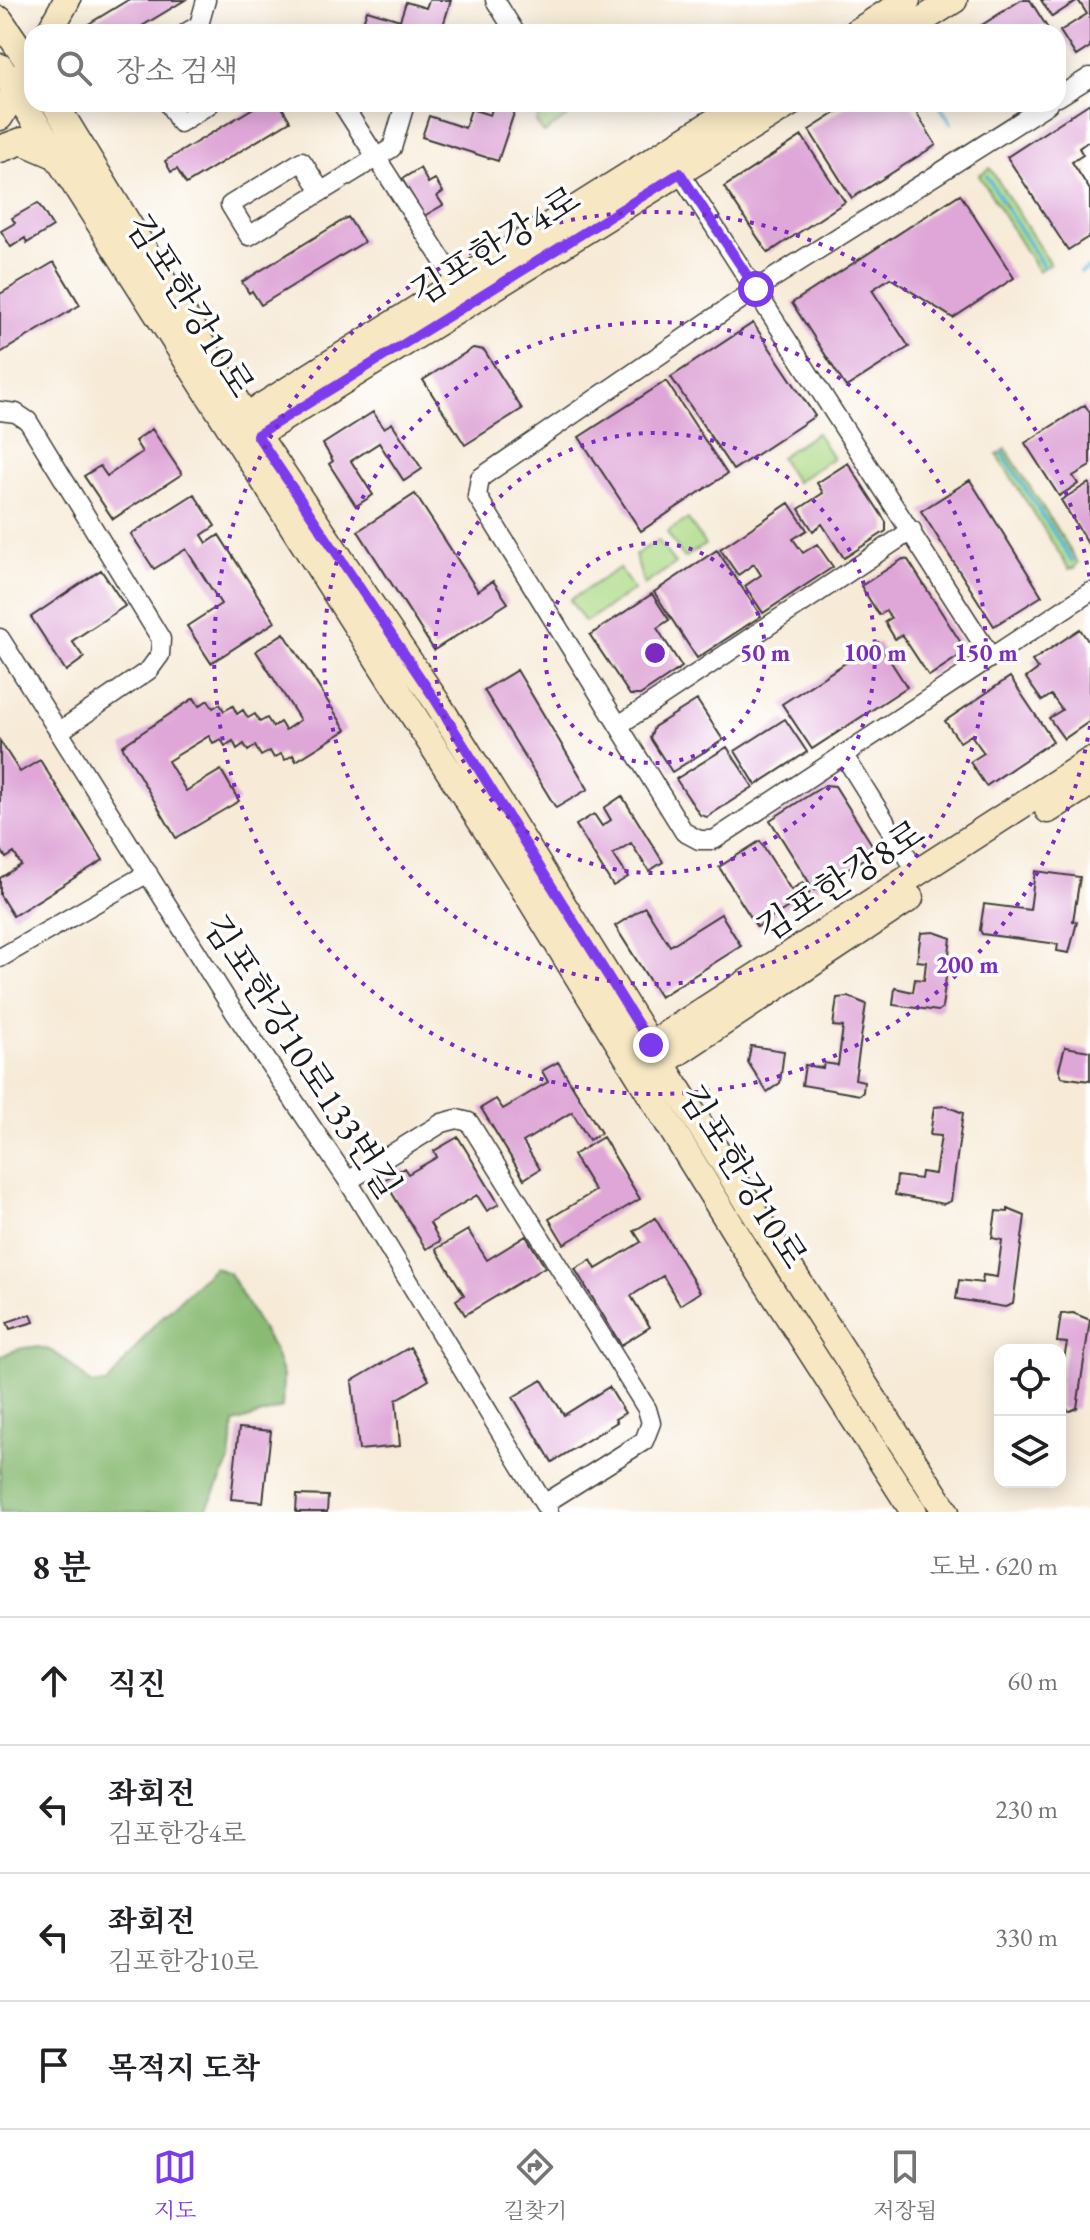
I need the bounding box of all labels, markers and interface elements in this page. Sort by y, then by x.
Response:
search box [24,24,1066,112]
icon: search [52,46,96,90]
text: 장소 검색 [116,51,238,90]
street label: 김포한강4로 [402,175,589,316]
street label: 김포한강10로 [115,204,266,406]
route start [738,271,774,307]
text: 50 m [740,637,790,668]
text: 100 m [843,637,907,668]
text: 150 m [954,637,1018,668]
centre of rings [641,639,669,667]
street label: 김포한강8로 [747,809,933,952]
street label: 김포한강10로133번길 [193,905,412,1207]
text: 200 m [935,949,999,980]
route end [633,1027,669,1063]
street label: 김포한강10로 [668,1075,819,1277]
map controls [994,1344,1066,1488]
button: locate [994,1344,1066,1416]
button: layers [994,1416,1066,1488]
text: 8 분 [32,1545,91,1589]
text: 도보 · 620 m [929,1549,1058,1583]
icon: ahead [32,1659,76,1703]
text: 직진 [108,1664,166,1703]
text: 60 m [1008,1664,1058,1698]
text: 좌회전 [108,1773,195,1812]
icon: left [32,1787,76,1831]
text: 230 m [995,1792,1058,1826]
text: 김포한강4로 [108,1816,246,1850]
text: 좌회전 [108,1901,195,1940]
icon: left [32,1915,76,1959]
text: 330 m [995,1920,1058,1954]
text: 김포한강10로 [108,1944,259,1978]
icon: arrive [32,2043,76,2087]
text: 목적지 도착 [108,2048,260,2087]
tab: 지도 [153,2145,197,2225]
tab: 길찾기 [503,2145,567,2225]
tab: 저장됨 [873,2145,937,2225]

